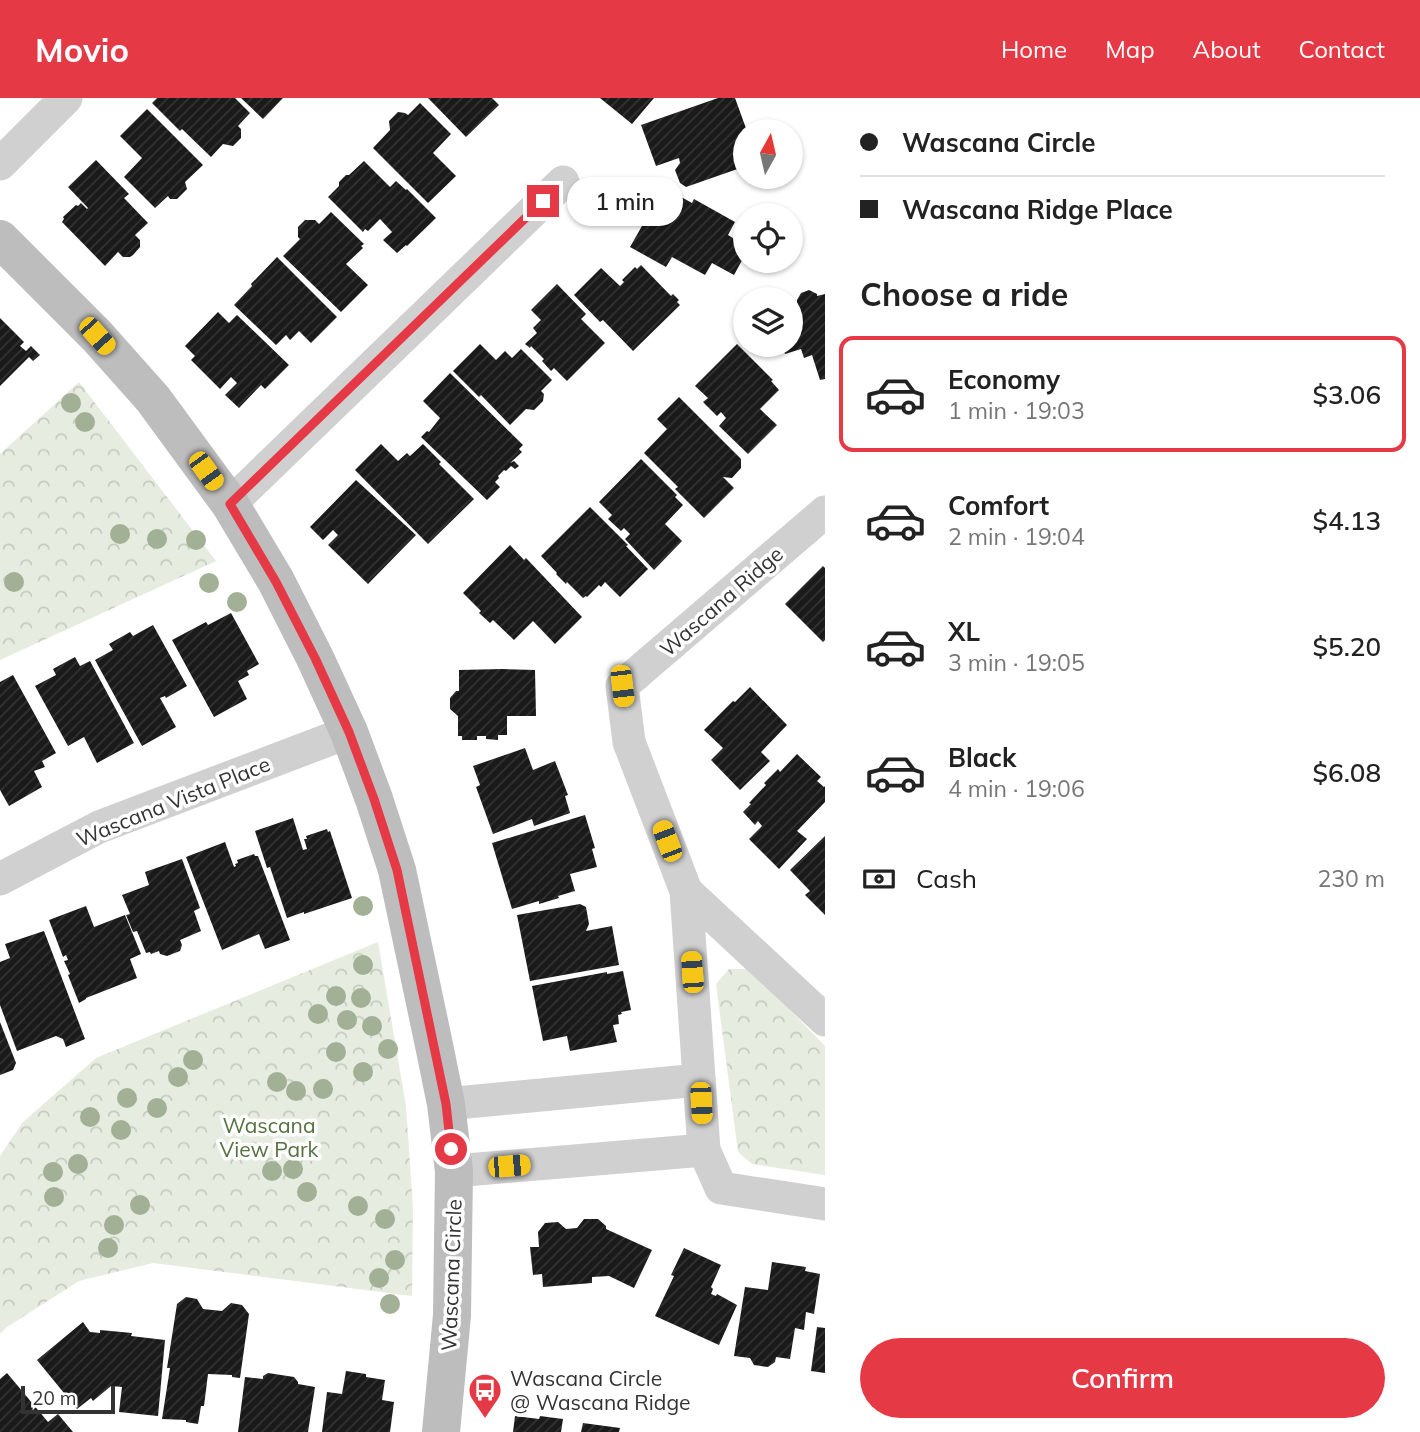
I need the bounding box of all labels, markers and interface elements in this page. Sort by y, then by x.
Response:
text: Movio [35,29,129,70]
text: Home [1001,34,1067,64]
text: Map [1105,34,1155,64]
text: About [1193,34,1261,64]
text: Contact [1299,34,1385,64]
north arrow [733,119,803,189]
map controls [733,119,803,357]
text: Wascana Circle [902,126,1096,159]
callout: 1 min [568,176,683,226]
route end [527,185,559,217]
text: 1 min [595,187,655,216]
text: Wascana Ridge Place [902,193,1173,226]
button: locate [733,203,803,273]
text: Choose a ride [860,274,1068,314]
button: layers [733,287,803,357]
car [76,313,119,359]
icon: car [864,363,927,426]
text: Economy [948,363,1060,396]
text: $3.06 [1312,378,1381,411]
text: 1 min · 19:03 [948,396,1085,425]
car [186,448,227,494]
icon: car [864,489,927,552]
text: Comfort [948,489,1049,522]
text: $4.13 [1312,504,1381,537]
text: 2 min · 19:04 [948,522,1085,551]
street label: Wascana Ridge [654,540,788,662]
icon: car [864,615,927,678]
text: XL [948,615,980,648]
text: $5.20 [1312,630,1381,663]
text: 3 min · 19:05 [948,648,1085,677]
car [610,664,635,708]
icon: car [864,741,927,804]
text: Black [948,741,1016,774]
street label: Wascana Vista Place [72,750,274,852]
text: $6.08 [1312,756,1381,789]
text: 4 min · 19:06 [948,774,1085,803]
car [650,818,685,864]
icon: cash [860,860,898,898]
text: Cash [916,862,977,895]
text: 230 m [1317,864,1385,893]
car [681,950,704,994]
car [690,1081,713,1125]
park label: Wascana View Park [220,1112,319,1162]
route start [435,1133,467,1165]
car [488,1154,531,1178]
street label: Wascana Circle [435,1199,467,1351]
button: Confirm [860,1338,1385,1418]
place label: Wascana Circle @ Wascana Ridge [510,1365,691,1415]
bus stop icon: Wascana Circle @ Wascana Ridge [466,1371,504,1420]
scale bar [21,1383,116,1415]
text: 20 m [32,1386,76,1410]

